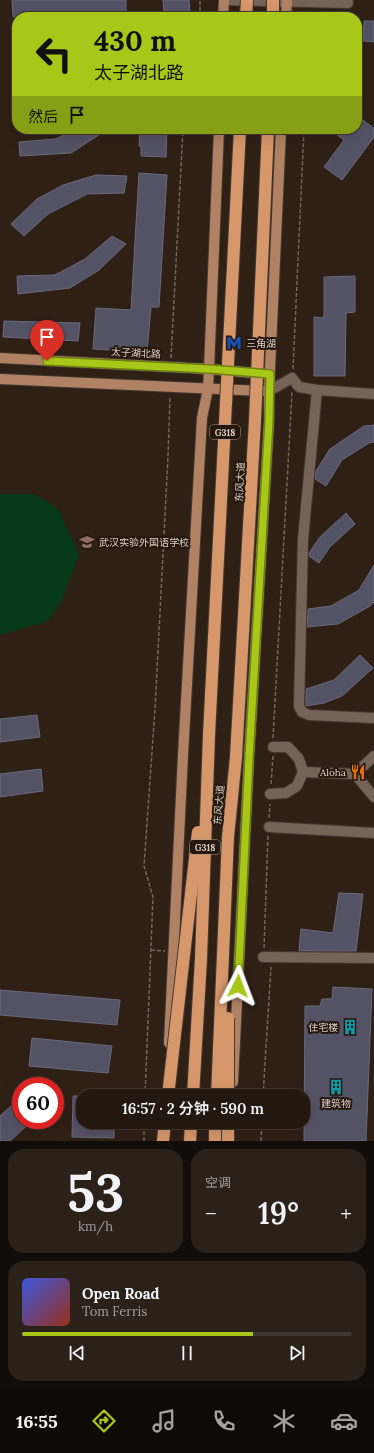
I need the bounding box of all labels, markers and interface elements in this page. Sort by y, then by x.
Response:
text: 430 m [94,23,176,59]
icon: left [28,28,80,80]
text: 太子湖北路 [94,61,184,84]
icon: arrive [66,104,88,126]
text: 然后 [28,107,58,126]
pin [30,320,64,361]
icon: arrive [36,326,58,348]
metro station icon: 三角湖 [225,334,243,352]
place label: 三角湖 [246,337,276,350]
street label: 太子湖北路 [111,345,161,361]
road number: G318 [210,425,240,439]
street label: 东风大道 [232,462,248,502]
school or university icon: 武汉实验外国语学校 [78,533,96,551]
place label: 武汉实验外国语学校 [99,536,189,549]
restaurant icon: Aloha [349,763,367,781]
place label: Aloha [319,766,346,779]
street label: 东风大道 [211,785,227,825]
road number: G318 [190,840,220,854]
position arrow [217,965,259,1007]
building icon: 住宅楼 [341,1018,359,1036]
place label: 住宅楼 [308,1021,338,1034]
speed limit sign: 60 [12,1077,64,1129]
building icon: 建筑物 [327,1078,345,1096]
place label: 建筑物 [321,1097,351,1110]
text: 16:57 · 2 分钟 · 590 m [122,1099,264,1118]
text: 53 [67,1159,124,1225]
text: 空调 [205,1174,231,1191]
text: 19° [258,1194,299,1232]
text: − [205,1199,217,1227]
text: + [340,1199,352,1227]
text: km/h [78,1218,113,1235]
text: Open Road [82,1284,160,1303]
text: Tom Ferris [82,1303,147,1320]
icon: previous [66,1342,88,1364]
icon: pause [176,1342,198,1364]
icon: next [286,1342,308,1364]
icon: directions [90,1407,118,1435]
icon: music [150,1407,178,1435]
icon: phone [210,1407,238,1435]
icon: climate [270,1407,298,1435]
icon: car [330,1407,358,1435]
text: 16:55 [16,1410,58,1433]

